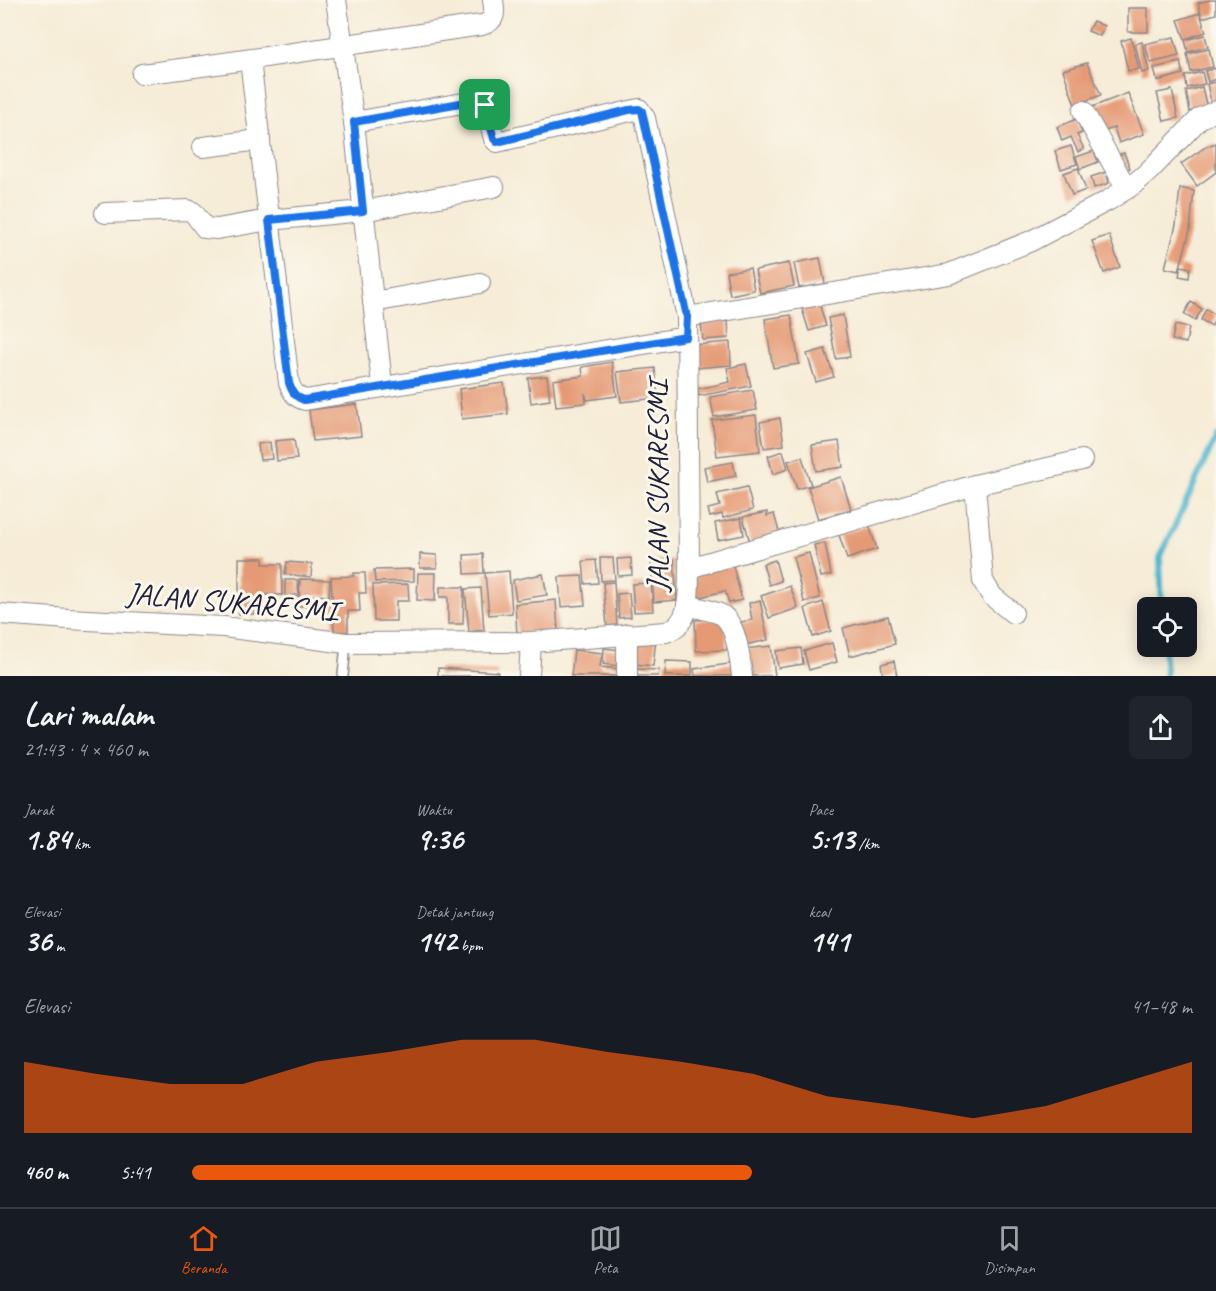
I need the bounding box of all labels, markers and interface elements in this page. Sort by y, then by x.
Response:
pin [459,79,510,130]
icon: arrive [468,88,501,121]
street label: JALAN SUKARESMI [638,374,676,594]
street label: JALAN SUKARESMI [123,574,345,631]
map controls [1137,597,1197,657]
button: locate [1137,597,1197,657]
text: Lari malam [24,693,153,735]
button: share [1129,696,1192,759]
text: 21:43 · 4 × 460 m [24,737,148,762]
text: Jarak [24,800,54,820]
text: Waktu [416,800,452,820]
text: Pace [809,800,833,820]
text: 1.84 [24,820,70,858]
text: 9:36 [416,820,463,858]
text: 5:13 [809,820,855,858]
text: km [70,834,90,854]
text: /km [855,834,879,854]
text: Elevasi [24,902,61,922]
text: Detak jantung [416,902,493,922]
text: kcal [809,902,830,922]
text: 36 [24,922,52,960]
text: 142 [416,922,457,960]
text: 141 [809,922,849,960]
text: m [52,936,64,956]
text: bpm [457,936,483,956]
text: Elevasi [24,994,70,1019]
text: 41–48 m [1131,994,1192,1019]
text: 460 m [24,1160,68,1185]
text: 5:41 [120,1160,151,1185]
tab: Beranda [181,1222,227,1278]
tab: Peta [589,1222,622,1278]
tab: Disimpan [984,1222,1035,1278]

